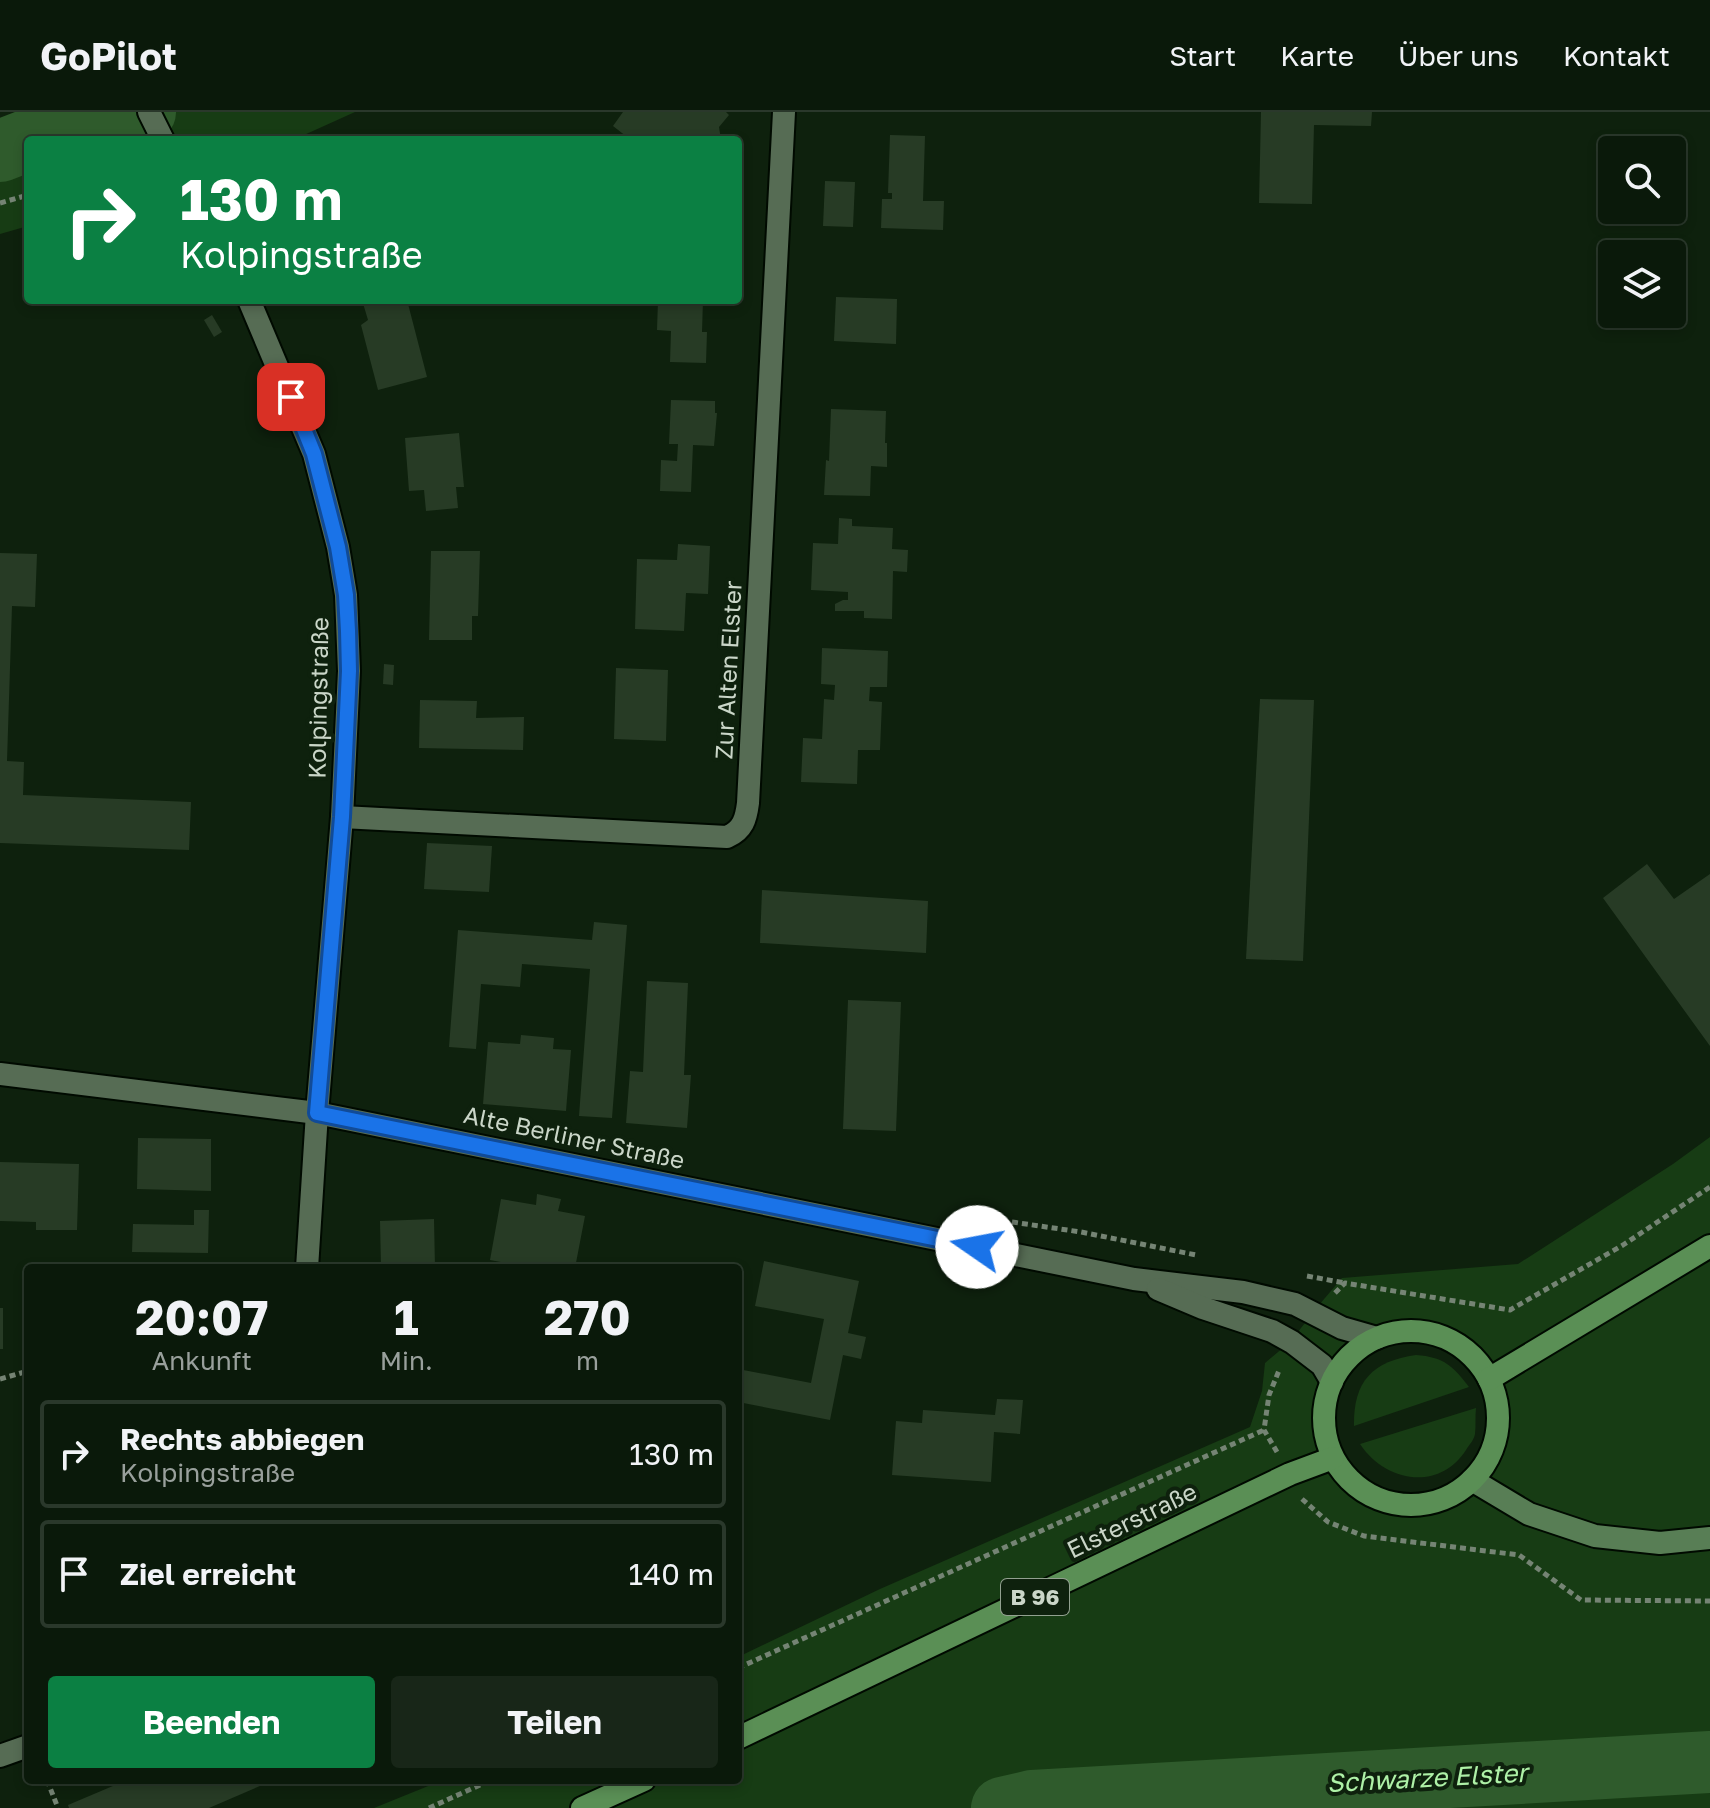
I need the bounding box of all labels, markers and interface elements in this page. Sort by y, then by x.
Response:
text: GoPilot [40,33,177,78]
text: Start [1169,39,1236,72]
text: Karte [1280,39,1354,72]
text: Über uns [1398,39,1519,72]
text: Kontakt [1563,39,1670,72]
map controls [1598,136,1686,328]
button: search [1598,136,1686,224]
text: 130 m [180,165,342,232]
icon: right [48,168,152,272]
text: Kolpingstraße [180,233,423,276]
button: layers [1598,240,1686,328]
pin [257,363,325,431]
icon: arrive [269,375,313,419]
street label: Zur Alten Elster [708,580,747,760]
street label: Kolpingstraße [302,617,333,779]
street label: Alte Berliner Straße [461,1099,687,1174]
position arrow [935,1205,1019,1289]
text: 20:07 [135,1288,268,1346]
text: 1 [394,1288,419,1346]
text: 270 [544,1288,631,1346]
text: Ankunft [152,1345,252,1376]
text: Min. [380,1345,433,1376]
text: m [576,1345,599,1376]
text: Rechts abbiegen [120,1421,364,1457]
icon: right [52,1432,96,1476]
text: 130 m [629,1436,714,1472]
text: Kolpingstraße [120,1457,295,1488]
street label: Elsterstraße [1062,1476,1201,1564]
icon: arrive [52,1552,96,1596]
text: Ziel erreicht [120,1556,296,1592]
text: 140 m [629,1556,714,1592]
road number: B 96 [1001,1579,1069,1615]
button: Beenden [48,1676,375,1768]
button: Teilen [391,1676,718,1768]
water label: Schwarze Elster [1326,1757,1532,1798]

